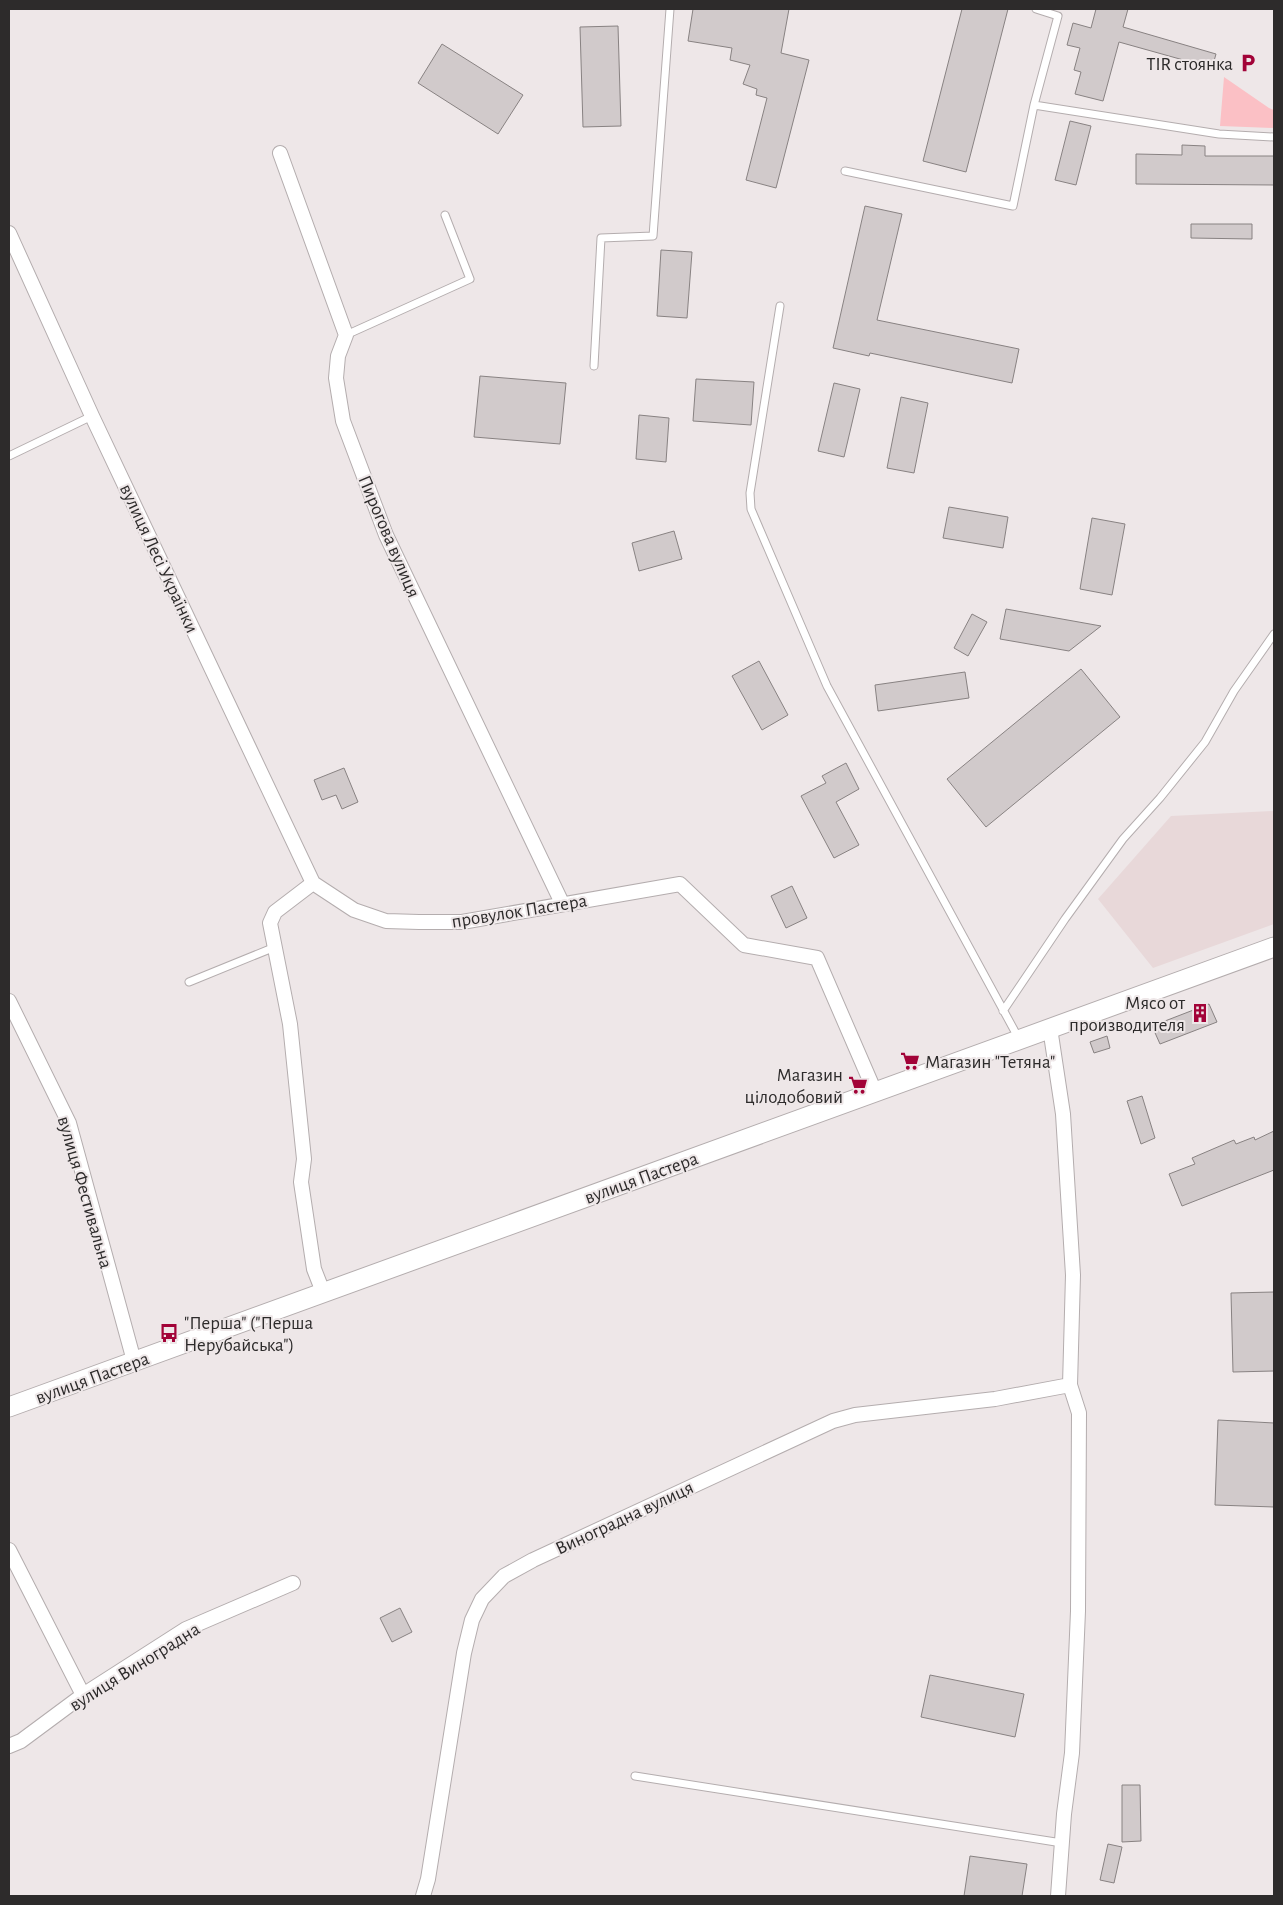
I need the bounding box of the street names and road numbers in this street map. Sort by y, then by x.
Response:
street label: Пирогова вулиця [354,473,423,601]
street label: вулиця Лесі Українки [116,481,201,636]
street label: провулок Пастера [450,891,589,932]
street label: вулиця Фестивальна [54,1114,115,1271]
street label: вулиця Пастера [582,1149,701,1208]
street label: вулиця Пастера [33,1349,152,1408]
street label: Виноградна вулиця [553,1478,697,1559]
street label: вулиця Виноградна [66,1619,204,1715]

